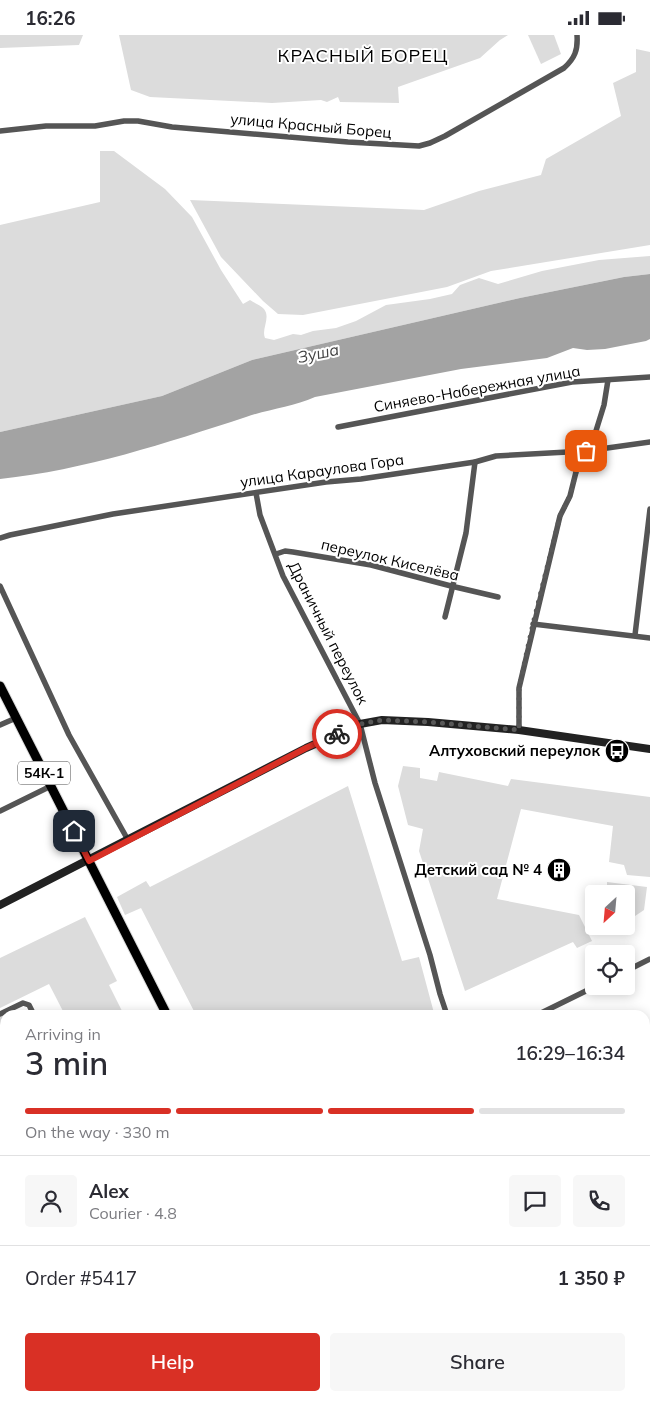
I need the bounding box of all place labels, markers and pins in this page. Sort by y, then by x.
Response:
pin [565,430,607,472]
bus stop icon: Алтуховский переулок [604,738,630,764]
place label: Алтуховский переулок [429,741,600,760]
pin [53,810,95,852]
building icon: Детский сад № 4 [546,857,572,883]
place label: Детский сад № 4 [414,860,542,879]

